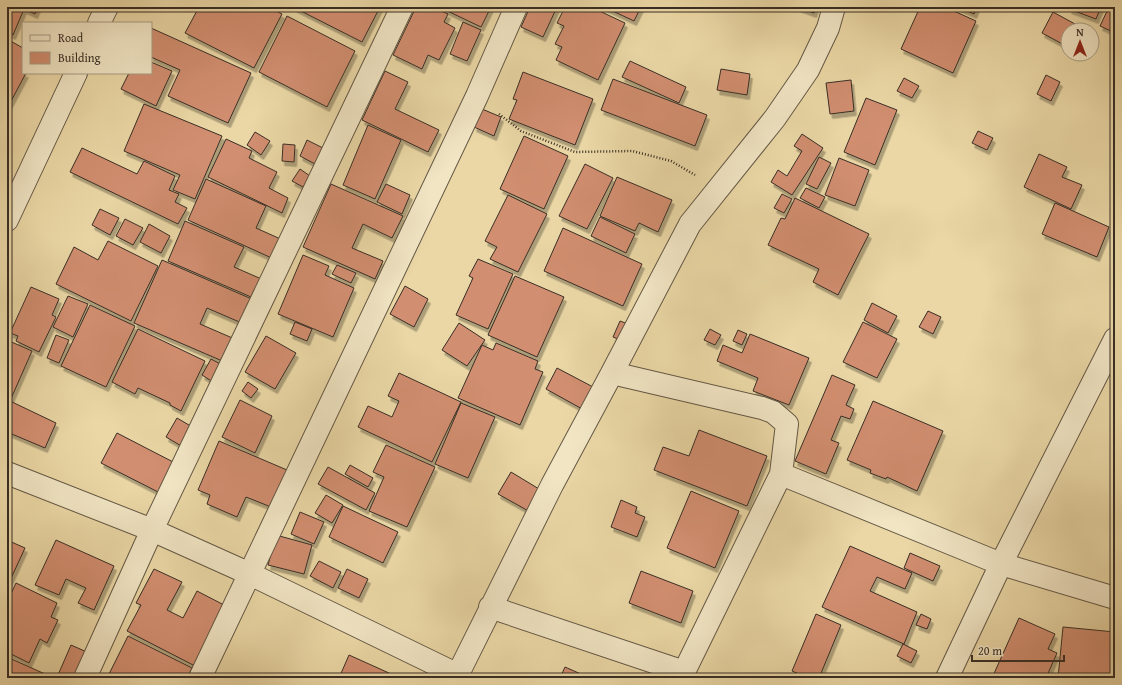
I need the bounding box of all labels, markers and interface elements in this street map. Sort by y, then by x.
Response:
legend [22,22,152,74]
north arrow [1060,22,1100,62]
text: N [1076,24,1084,40]
text: Road [58,29,84,46]
text: Building [58,49,101,66]
scale bar [972,637,1064,663]
text: 20 m [978,642,1002,659]

